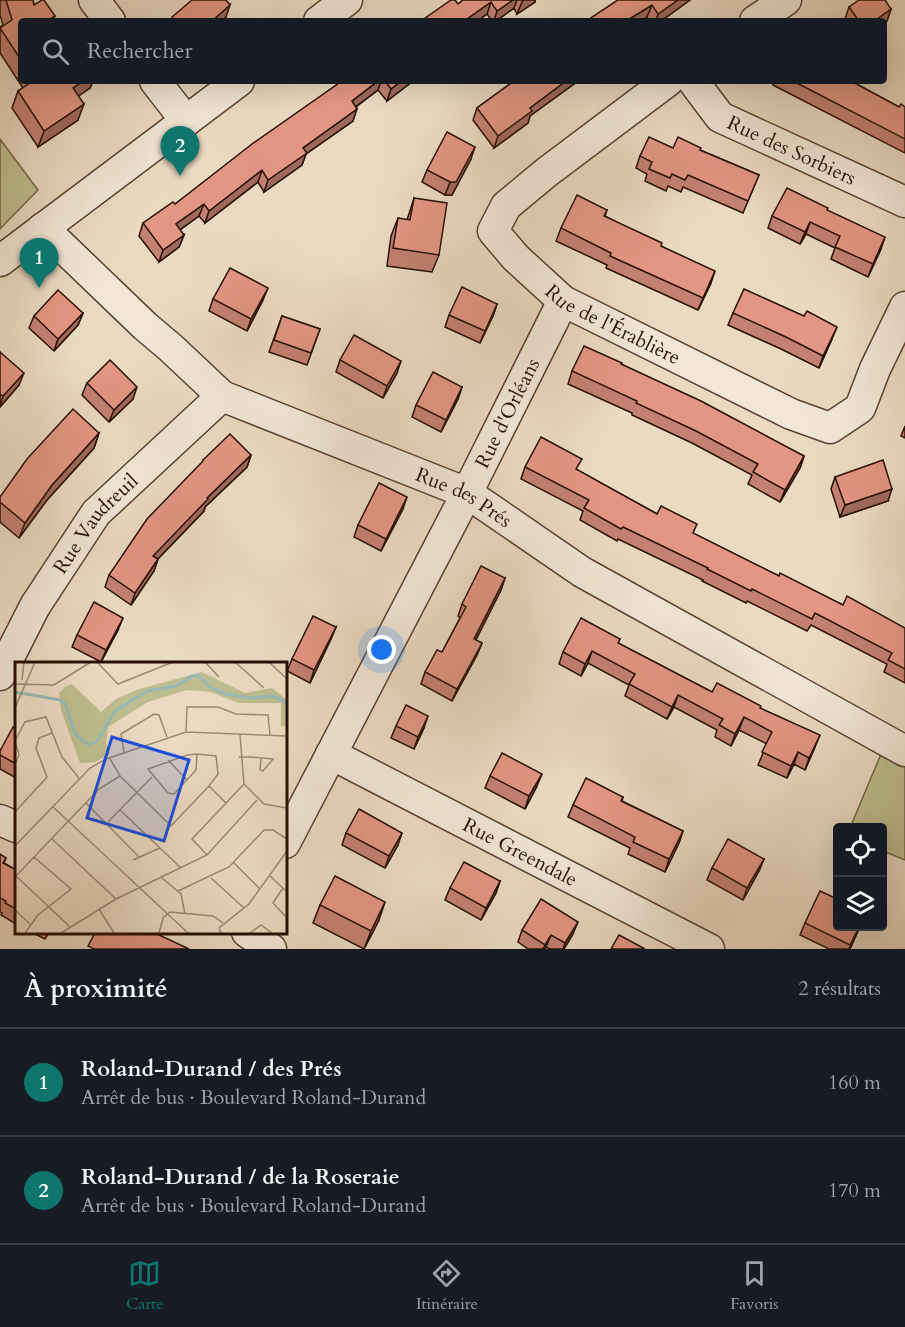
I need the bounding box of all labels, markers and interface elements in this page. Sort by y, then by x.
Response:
search box [18,18,887,84]
icon: search [39,35,72,68]
text: Rechercher [87,36,192,66]
street label: Rue des Sorbiers [723,109,860,191]
pin: 2 [160,126,200,176]
pin: 1 [20,238,58,288]
street label: Rue de l'Érablière [539,278,685,371]
street label: Rue d'Orléans [468,353,546,473]
street label: Rue des Prés [412,461,517,534]
street label: Rue Vaudreuil [46,467,144,579]
your location [367,635,396,664]
inset map [15,662,286,934]
street label: Rue Greendale [458,811,582,892]
map controls [833,823,887,931]
button: locate [833,823,887,877]
button: layers [833,877,887,931]
text: À proximité [24,971,167,1006]
text: 2 résultats [798,975,881,1002]
text: Roland-Durand / des Prés [81,1054,342,1084]
text: 1 [38,1069,49,1096]
text: 160 m [828,1069,881,1096]
text: Arrêt de bus · Boulevard Roland-Durand [81,1084,426,1111]
text: Roland-Durand / de la Roseraie [81,1162,400,1192]
text: 2 [38,1177,49,1204]
text: 170 m [828,1177,881,1204]
text: Arrêt de bus · Boulevard Roland-Durand [81,1192,426,1219]
tab: Carte [126,1257,164,1315]
tab: Itinéraire [416,1257,478,1315]
tab: Favoris [730,1257,779,1315]

